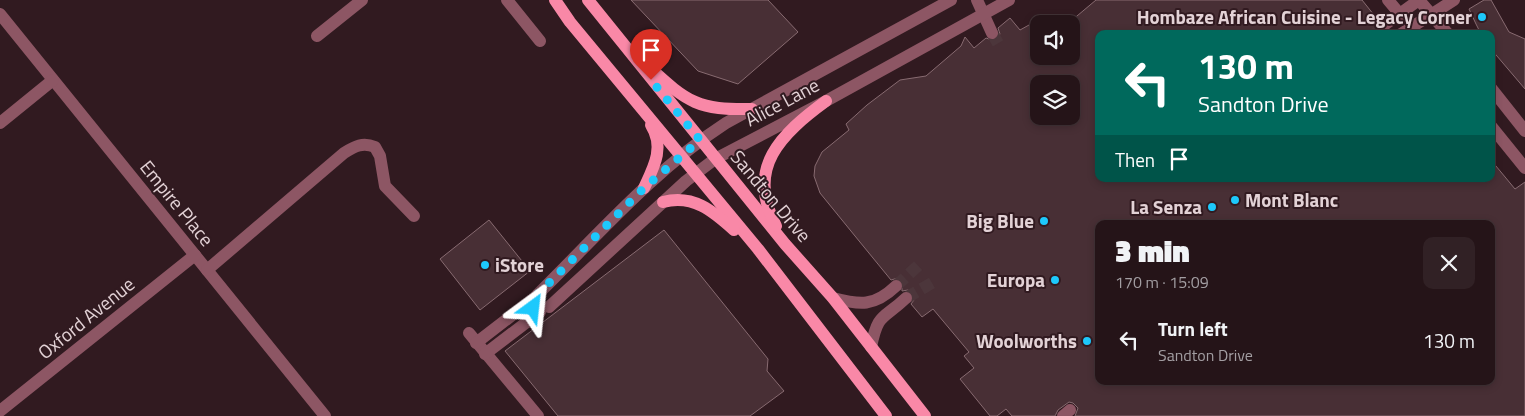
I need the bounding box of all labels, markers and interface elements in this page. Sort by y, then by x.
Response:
place label: Hombaze African Cuisine - Legacy Corner [1137,2,1472,31]
marker: Hombaze African Cuisine - Legacy Corner [1476,11,1488,23]
map controls [1030,15,1080,125]
button: sound [1030,15,1080,65]
pin [630,29,672,80]
icon: arrive [637,36,665,64]
text: 130 m [1198,39,1294,93]
icon: left [1115,50,1180,115]
street label: Alice Lane [740,70,824,133]
button: layers [1030,75,1080,125]
text: Sandton Drive [1198,87,1329,121]
street label: Sandton Drive [724,143,819,248]
text: Then [1115,145,1155,174]
icon: arrive [1165,145,1193,173]
street label: Empire Place [133,153,221,252]
place label: Mont Blanc [1245,185,1338,214]
place label: La Senza [1130,192,1202,221]
marker: Mont Blanc [1229,194,1241,206]
marker: La Senza [1206,201,1218,213]
place label: Big Blue [966,206,1034,235]
marker: Big Blue [1038,215,1050,227]
text: 3 min [1115,228,1190,274]
button: close [1423,237,1475,289]
place label: iStore [495,250,544,279]
marker: iStore [479,259,491,271]
place label: Europa [987,265,1045,294]
street label: Oxford Avenue [31,269,140,366]
text: 170 m · 15:09 [1115,270,1209,294]
marker: Europa [1049,274,1061,286]
position arrow [506,281,558,333]
text: Turn left [1158,314,1228,343]
place label: Woolworths [976,326,1077,355]
icon: left [1115,326,1143,354]
text: 130 m [1423,326,1475,355]
marker: Woolworths [1081,335,1093,347]
text: Sandton Drive [1158,343,1253,367]

